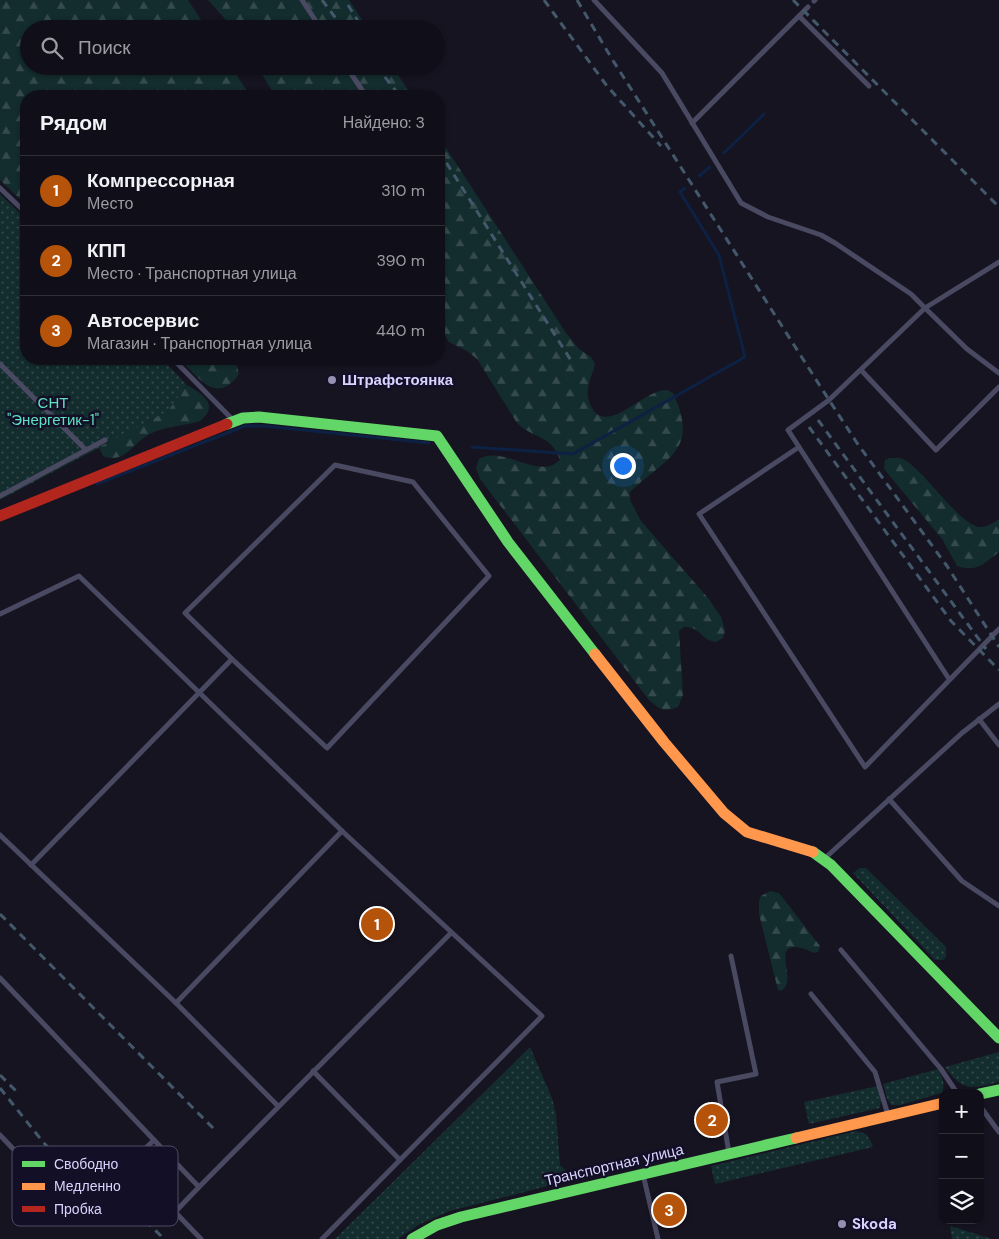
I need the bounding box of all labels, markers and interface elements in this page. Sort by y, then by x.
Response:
search box [20,20,445,75]
icon: search [38,34,66,62]
text: Поиск [78,35,131,60]
text: Рядом [40,109,107,137]
text: Найдено: 3 [343,112,425,133]
text: Компрессорная [87,168,235,193]
text: 1 [53,180,59,201]
text: 310 m [381,180,425,201]
text: Место [87,193,133,214]
text: КПП [87,238,126,263]
text: 2 [51,250,61,271]
text: 390 m [377,250,425,271]
text: Место · Транспортная улица [87,263,297,284]
text: Автосервис [87,308,199,333]
text: 3 [51,320,61,341]
text: 440 m [376,320,425,341]
text: Магазин · Транспортная улица [87,333,312,354]
place label: Штрафстоянка [342,370,454,390]
marker: Штрафстоянка [326,374,338,386]
park label: СНТ "Энергетик-1" [7,393,99,430]
your location [610,453,636,479]
pin: 1 [361,905,393,943]
map controls [939,1089,984,1224]
button: + [939,1089,984,1134]
pin: 2 [696,1101,728,1139]
button: − [939,1134,984,1179]
street label: Транспортная улица [543,1139,686,1191]
legend [12,1146,178,1226]
text: Свободно [54,1155,119,1173]
text: Медленно [54,1177,121,1195]
button: layers [939,1179,984,1224]
pin: 3 [653,1191,685,1229]
text: Пробка [54,1200,102,1218]
place label: Skoda [852,1214,897,1234]
marker: Skoda [836,1218,848,1230]

